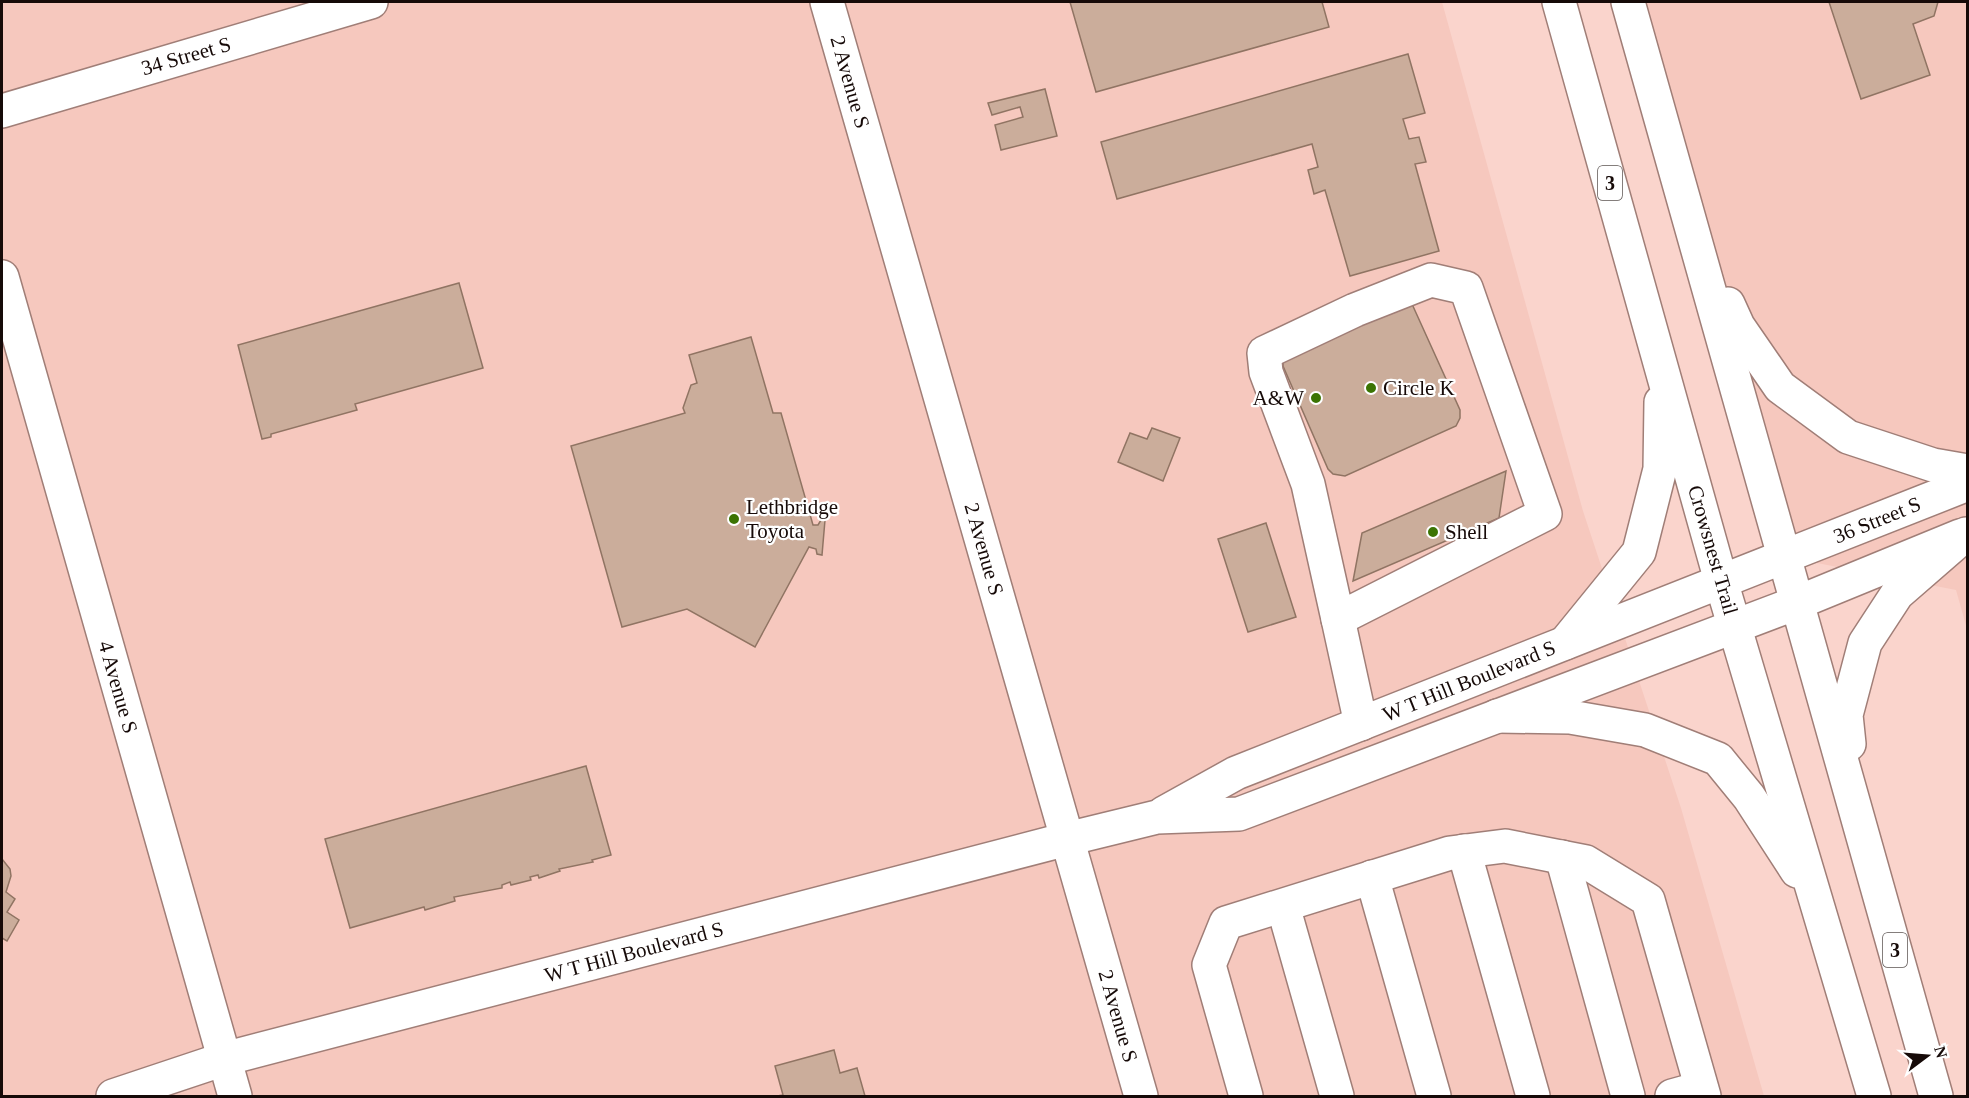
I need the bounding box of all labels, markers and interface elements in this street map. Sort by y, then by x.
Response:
street label: 34 Street S [138,32,234,80]
street label: 2 Avenue S [825,33,875,131]
road number: 3 [1598,166,1622,200]
place label: Circle K [1383,376,1455,400]
marker: Circle K [1364,381,1378,395]
place label: A&W [1253,386,1304,410]
marker: A&W [1309,391,1323,405]
street label: Crowsnest Trail [1683,482,1743,618]
street label: 36 Street S [1830,492,1924,548]
place label: Lethbridge Toyota [746,495,838,543]
street label: 2 Avenue S [959,500,1009,598]
marker: Lethbridge Toyota [727,512,741,526]
place label: Shell [1445,520,1488,544]
marker: Shell [1426,525,1440,539]
street label: W T Hill Boulevard S [1379,635,1559,727]
street label: 4 Avenue S [93,638,143,736]
street label: W T Hill Boulevard S [542,917,726,987]
road number: 3 [1883,933,1907,967]
street label: 2 Avenue S [1093,967,1143,1065]
north arrow [1897,1026,1957,1086]
text: N [1931,1044,1951,1060]

